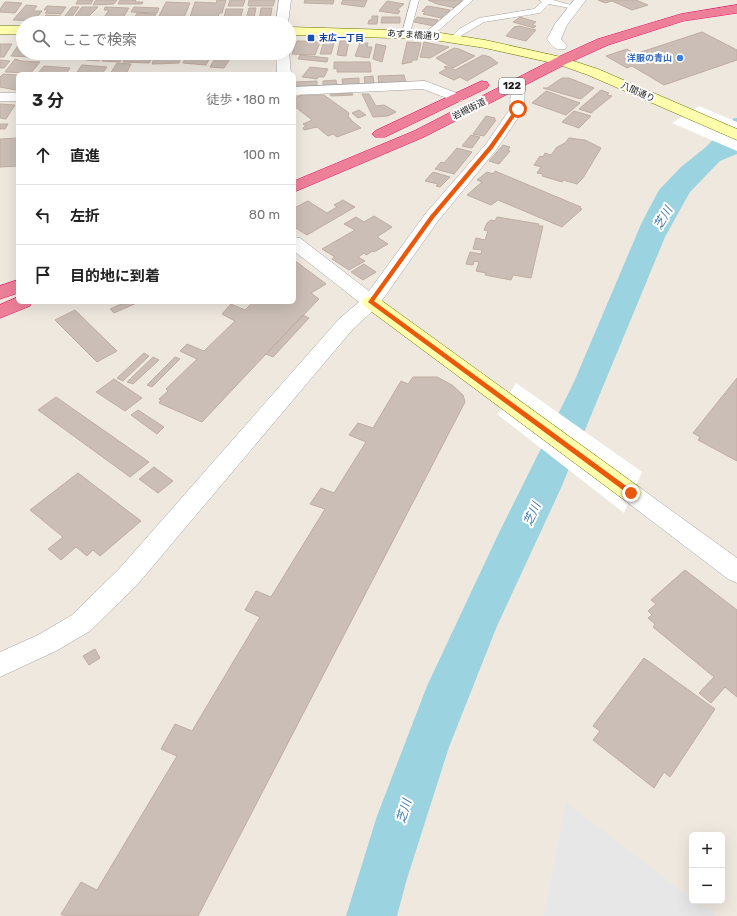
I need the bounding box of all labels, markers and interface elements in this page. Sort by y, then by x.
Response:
search box [16,16,296,60]
icon: search [30,27,52,49]
street label: あずま橋通り [387,28,441,42]
text: ここで検索 [62,31,137,49]
marker: 末広一丁目 [306,33,316,43]
place label: 末広一丁目 [319,33,364,43]
place label: 洋服の青山 [627,53,672,63]
marker: 洋服の青山 [675,53,685,63]
road number: 122 [499,78,525,94]
street label: 八間通り [620,80,656,104]
text: 3 分 [32,90,64,110]
text: 徒歩 · 180 m [207,92,280,107]
street label: 岩槻街道 [451,96,487,122]
route start [509,100,527,118]
icon: ahead [32,144,54,166]
text: 直進 [70,147,100,165]
text: 100 m [243,147,280,162]
water label: 芝川 [651,202,676,232]
icon: left [32,204,54,226]
text: 左折 [70,207,100,225]
text: 80 m [249,207,280,222]
icon: arrive [32,264,54,286]
text: 目的地に到着 [70,267,160,285]
route end [622,484,640,502]
water label: 芝川 [521,498,544,528]
water label: 芝川 [394,796,415,825]
map controls [689,832,725,904]
button: + [689,832,725,868]
button: − [689,868,725,904]

